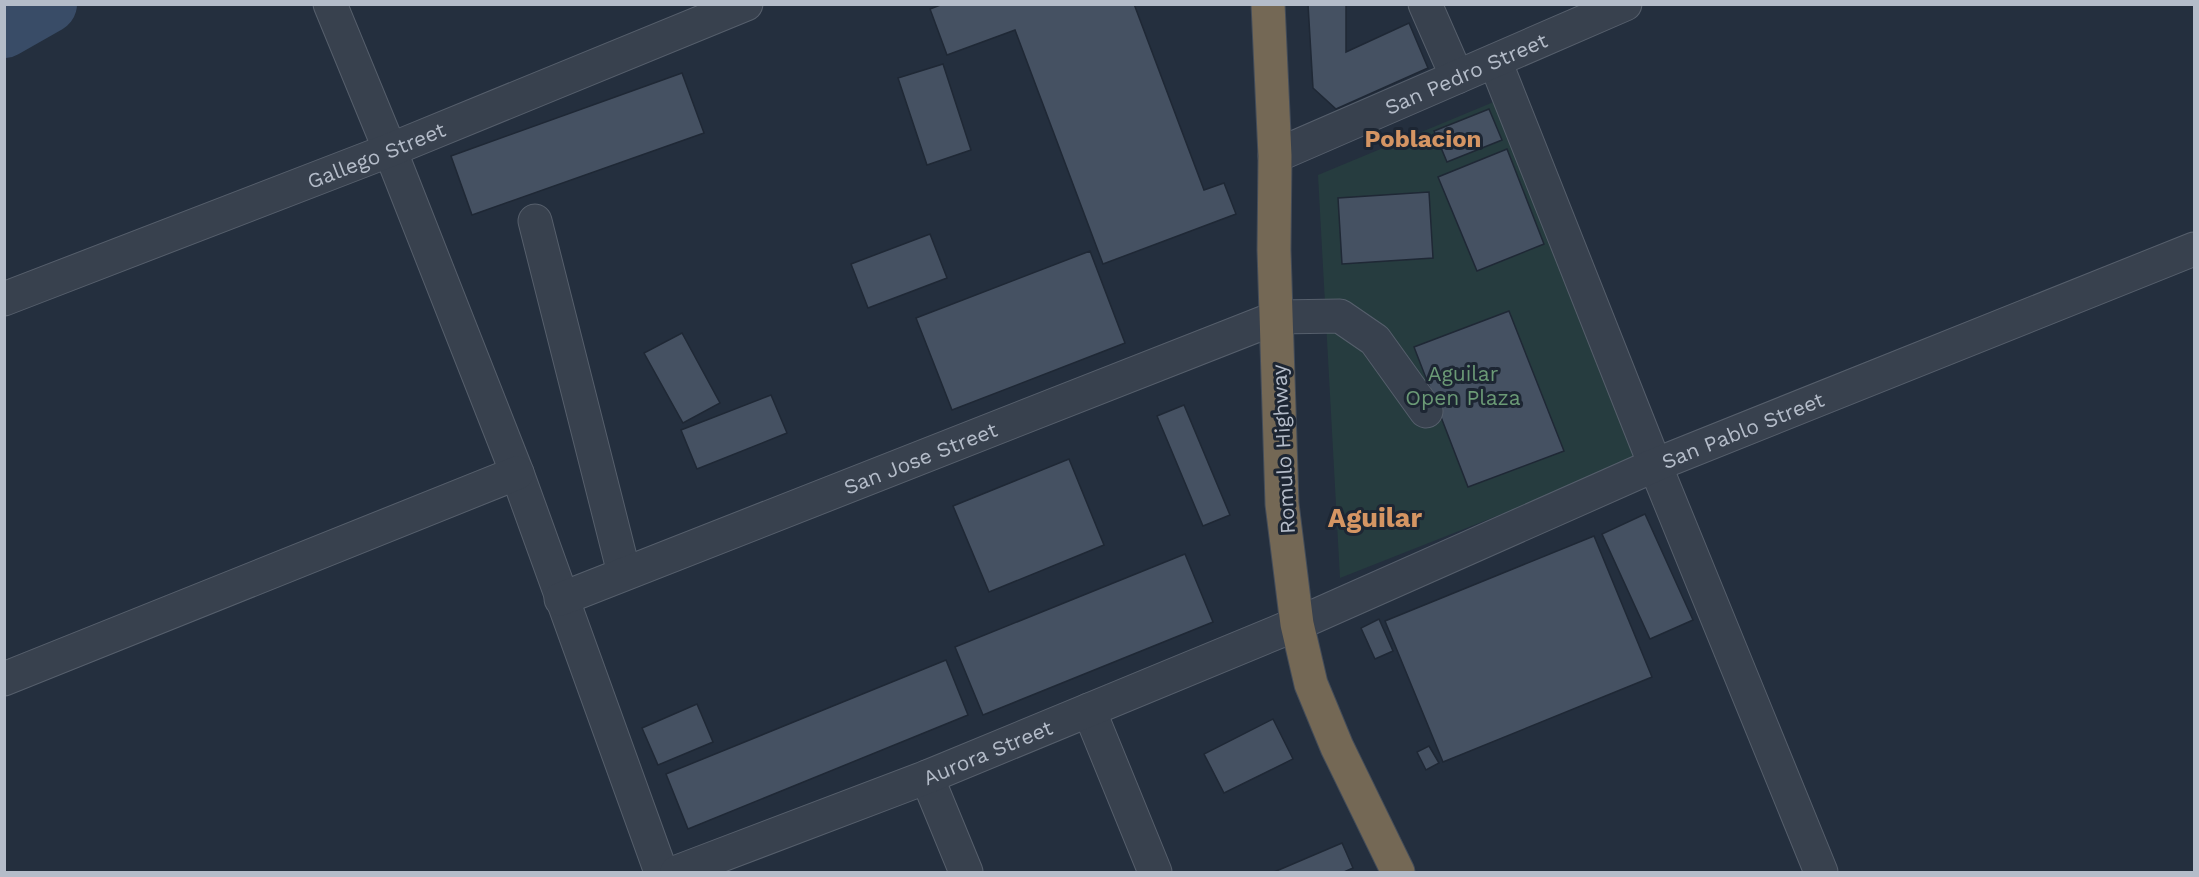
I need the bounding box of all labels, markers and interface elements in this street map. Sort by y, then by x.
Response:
street label: San Pedro Street [1381,27,1551,119]
street label: Gallego Street [303,116,449,193]
district label: Poblacion [1365,125,1481,153]
park label: Aguilar Open Plaza [1405,361,1521,410]
street label: Romulo Highway [1266,363,1300,534]
street label: San Pablo Street [1658,386,1828,474]
street label: San Jose Street [840,416,1001,499]
district label: Aguilar [1328,502,1423,534]
street label: Aurora Street [919,714,1056,790]

